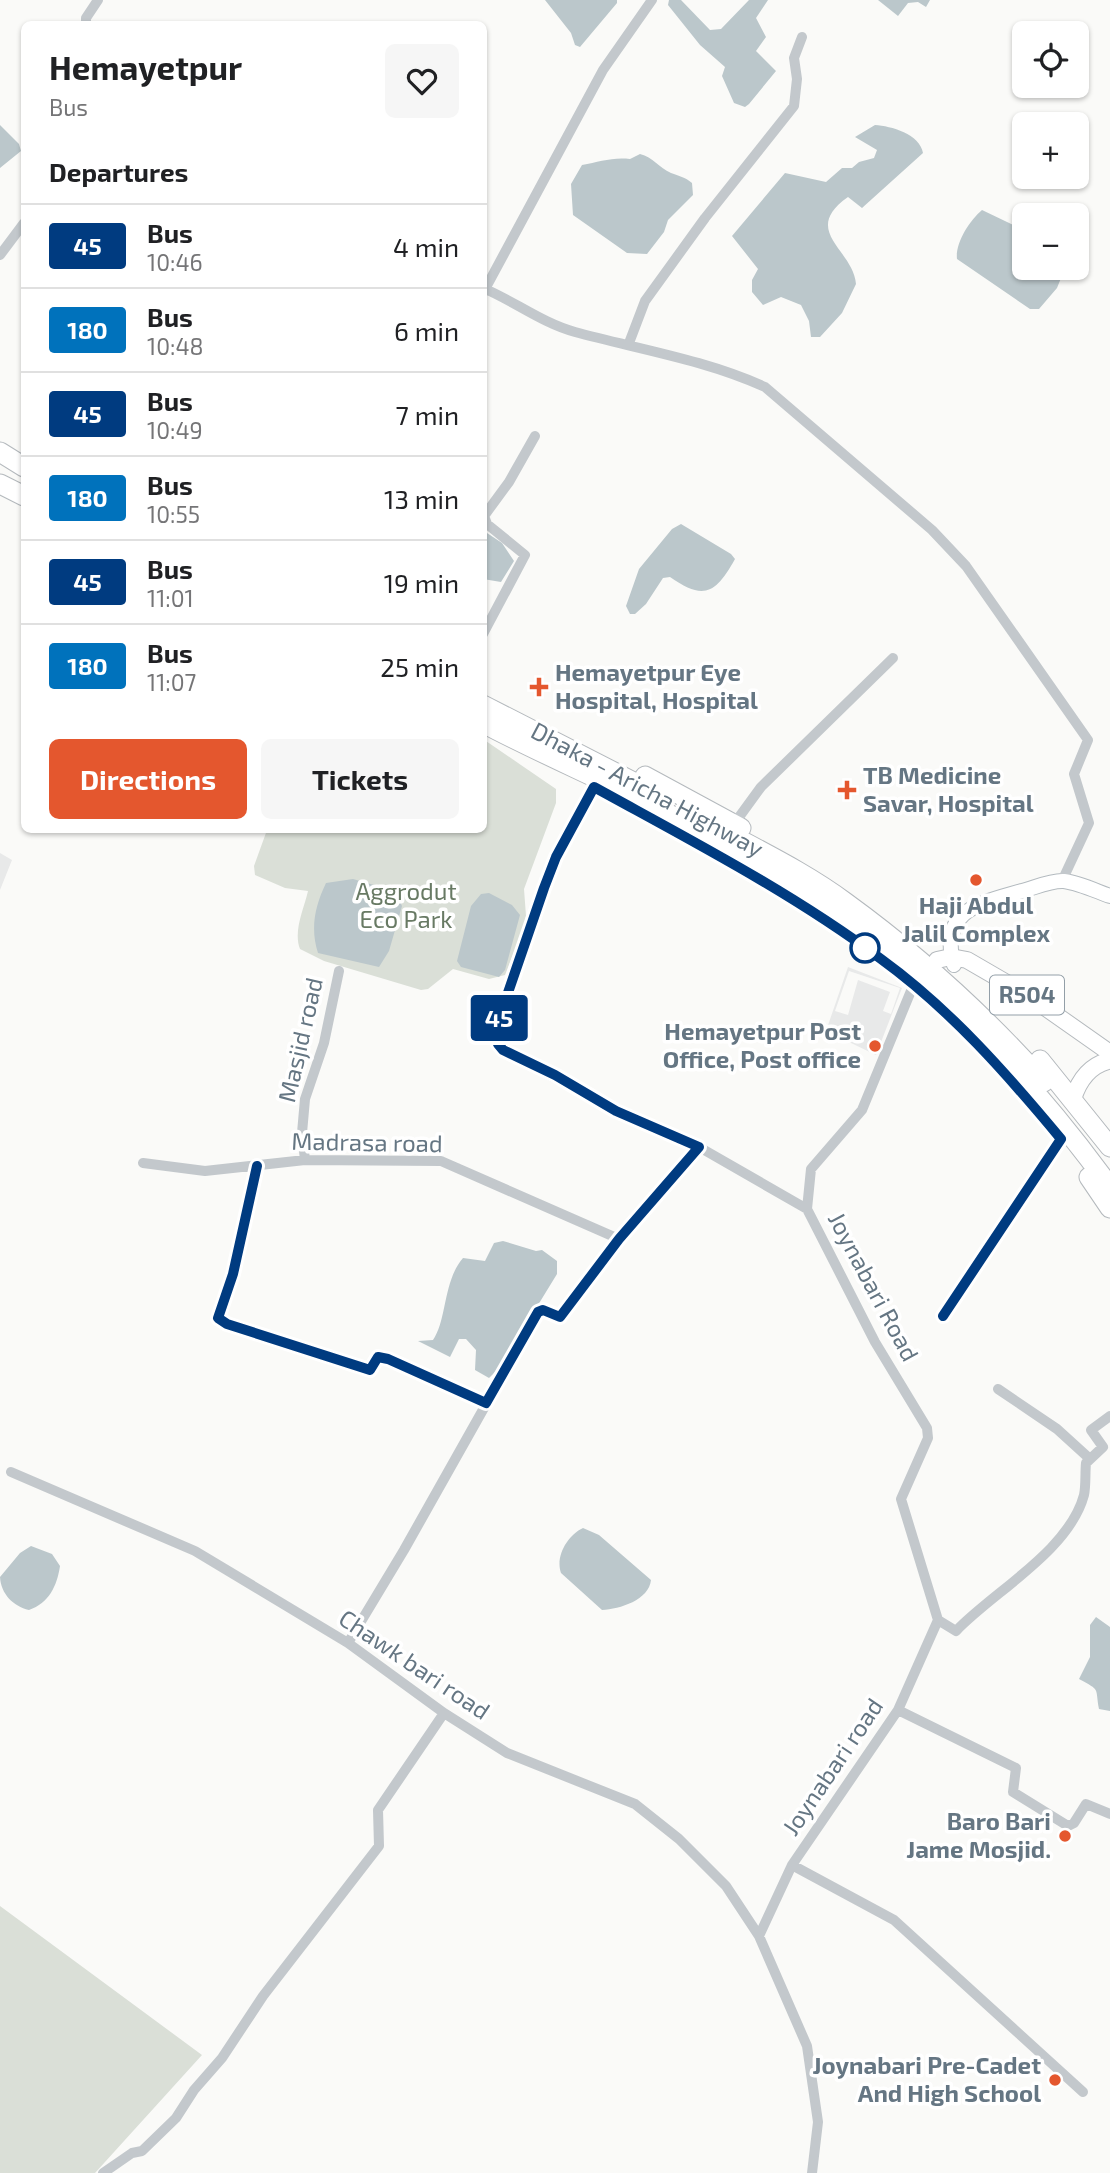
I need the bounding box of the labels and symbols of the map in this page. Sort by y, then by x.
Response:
place label: Hemayetpur Eye Hospital, Hospital [555,657,758,714]
marker: Hemayetpur Eye Hospital, Hospital [529,677,549,697]
street label: Dhaka - Aricha Highway [527,715,769,862]
place label: TB Medicine Savar, Hospital [863,760,1034,817]
marker: TB Medicine Savar, Hospital [837,780,857,800]
marker: Haji Abdul Jalil Complex [968,872,984,888]
park label: Aggrodut Eco Park [355,876,457,933]
place label: Haji Abdul Jalil Complex [902,890,1051,947]
unlabelled marker [850,933,880,963]
street label: Masjid road [271,974,328,1105]
road number: R504 [990,976,1064,1014]
line badge: 45 [468,995,530,1041]
place label: Hemayetpur Post Office, Post office [663,1016,861,1073]
marker: Hemayetpur Post Office, Post office [867,1038,883,1054]
street label: Madrasa road [291,1126,443,1157]
street label: Joynabari Road [823,1207,926,1366]
street label: Chawk bari road [334,1603,496,1725]
street label: Joynabari road [775,1692,888,1840]
place label: Baro Bari Jame Mosjid. [906,1806,1051,1863]
marker: Baro Bari Jame Mosjid. [1057,1828,1073,1844]
place label: Joynabari Pre-Cadet And High School [813,2050,1041,2107]
marker: Joynabari Pre-Cadet And High School [1047,2072,1063,2088]

